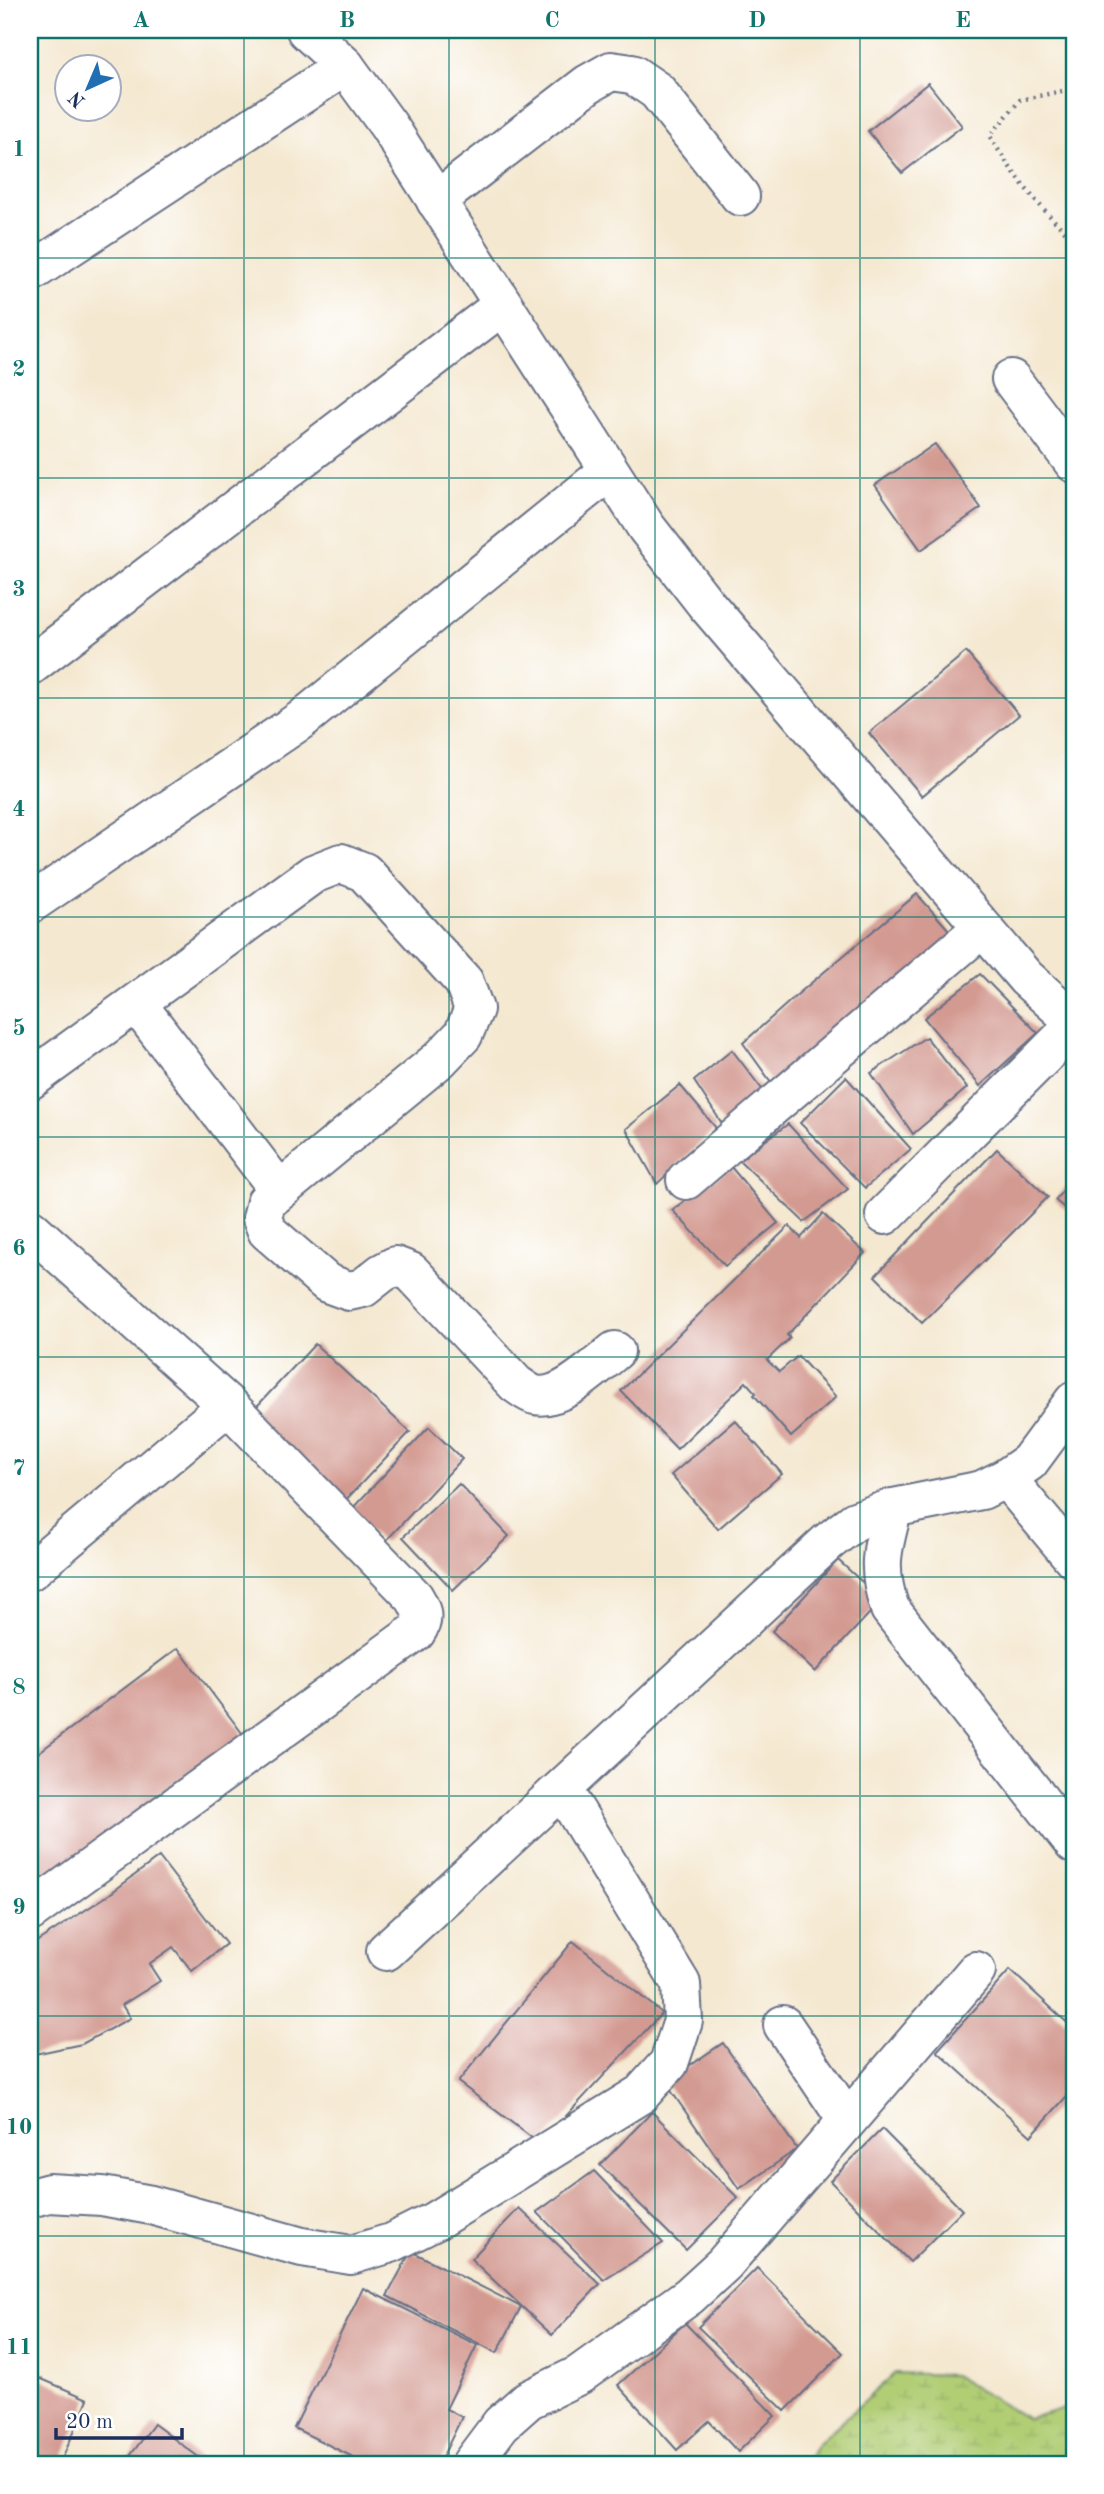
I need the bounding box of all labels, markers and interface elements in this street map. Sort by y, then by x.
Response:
text: A [132,9,150,32]
text: B [339,9,355,32]
text: C [544,9,560,32]
text: D [748,9,766,32]
text: E [955,9,971,32]
north arrow [52,52,122,122]
text: N [66,86,90,110]
text: 1 [12,138,26,161]
text: 2 [12,358,26,381]
text: 3 [12,578,26,601]
text: 4 [12,798,26,821]
text: 5 [12,1017,26,1040]
text: 6 [12,1237,26,1260]
text: 7 [12,1457,26,1480]
text: 8 [12,1676,26,1699]
text: 9 [12,1896,26,1919]
text: 10 [6,2116,32,2139]
text: 11 [6,2336,32,2359]
scale bar [56,2396,182,2440]
text: 20 m [66,2412,113,2433]

